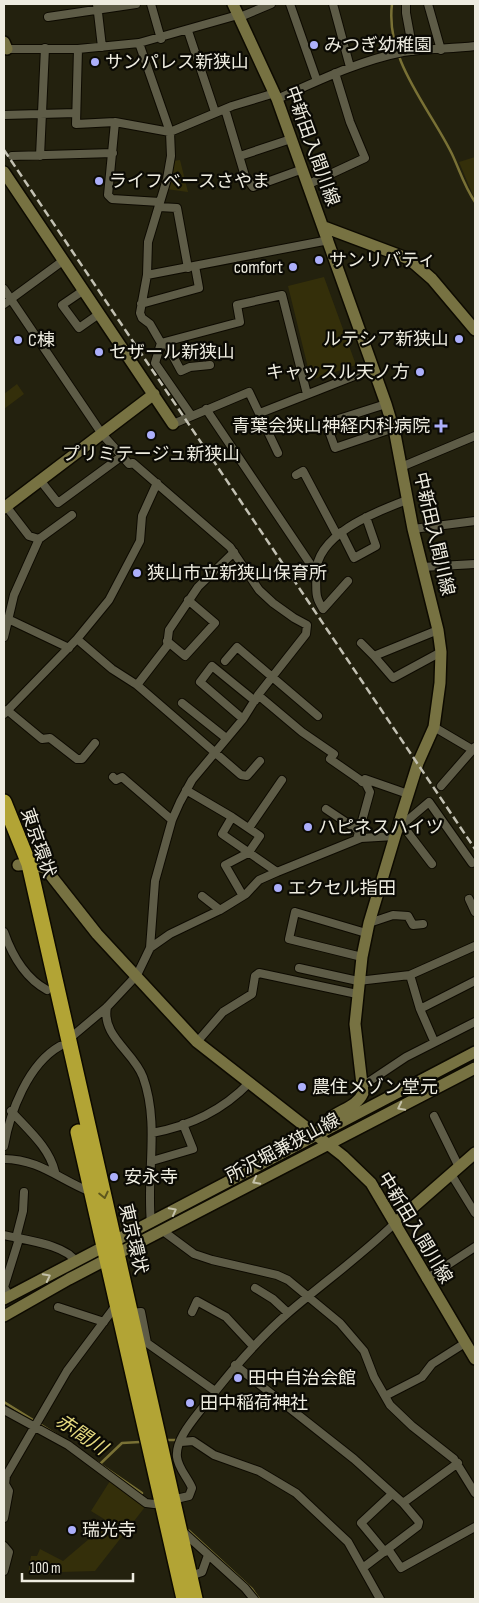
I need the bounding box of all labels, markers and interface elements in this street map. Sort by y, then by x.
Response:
place label: みつぎ幼稚園 [324,35,432,56]
marker: みつぎ幼稚園 [308,39,320,51]
place label: サンパレス新狭山 [105,52,249,73]
marker: サンパレス新狭山 [89,56,101,68]
street label: 中新田入間川線 [281,83,343,209]
place label: ライフベースさやま [109,171,270,192]
marker: ライフベースさやま [93,175,105,187]
place label: サンリバティ [329,250,436,271]
marker: サンリバティ [313,254,325,266]
place label: comfort [234,257,283,278]
marker: comfort [287,261,299,273]
place label: ルテシア新狭山 [323,329,449,350]
place label: C棟 [28,330,55,351]
marker: ルテシア新狭山 [453,333,465,345]
marker: C棟 [12,334,24,346]
place label: セザール新狭山 [109,342,235,363]
marker: セザール新狭山 [93,346,105,358]
place label: キャッスル天ノ方 [266,362,410,383]
marker: キャッスル天ノ方 [414,366,426,378]
place label: 青葉会狭山神経内科病院 [232,416,430,437]
marker: 青葉会狭山神経内科病院 [434,419,448,433]
marker: プリミテージュ新狭山 [145,429,157,441]
place label: プリミテージュ新狭山 [62,444,240,465]
street label: 中新田入間川線 [410,470,458,598]
place label: 狭山市立新狭山保育所 [147,563,327,584]
marker: 狭山市立新狭山保育所 [131,567,143,579]
street label: 東京環状 [16,806,60,880]
place label: ハピネスハイツ [318,817,444,838]
marker: ハピネスハイツ [302,821,314,833]
place label: エクセル指田 [288,878,396,899]
marker: エクセル指田 [272,882,284,894]
place label: 農住メゾン堂元 [312,1077,438,1098]
marker: 農住メゾン堂元 [296,1081,308,1093]
one-way arrow [397,1101,406,1111]
street label: 所沢堀兼狭山線 [222,1109,344,1187]
place label: 安永寺 [124,1167,178,1188]
street label: 中新田入間川線 [374,1169,456,1287]
marker: 安永寺 [108,1171,120,1183]
one-way arrow [253,1175,262,1185]
one-way arrow [98,1190,108,1199]
street label: 東京環状 [115,1202,151,1276]
one-way arrow [168,1207,177,1217]
one-way arrow [42,1273,51,1283]
place label: 田中自治会館 [248,1368,356,1389]
marker: 田中自治会館 [232,1372,244,1384]
place label: 田中稲荷神社 [200,1393,308,1414]
marker: 田中稲荷神社 [184,1397,196,1409]
water label: 赤間川 [51,1410,113,1462]
place label: 瑞光寺 [82,1520,136,1541]
marker: 瑞光寺 [66,1524,78,1536]
scale bar [22,1550,134,1582]
text: 100 m [30,1559,61,1578]

